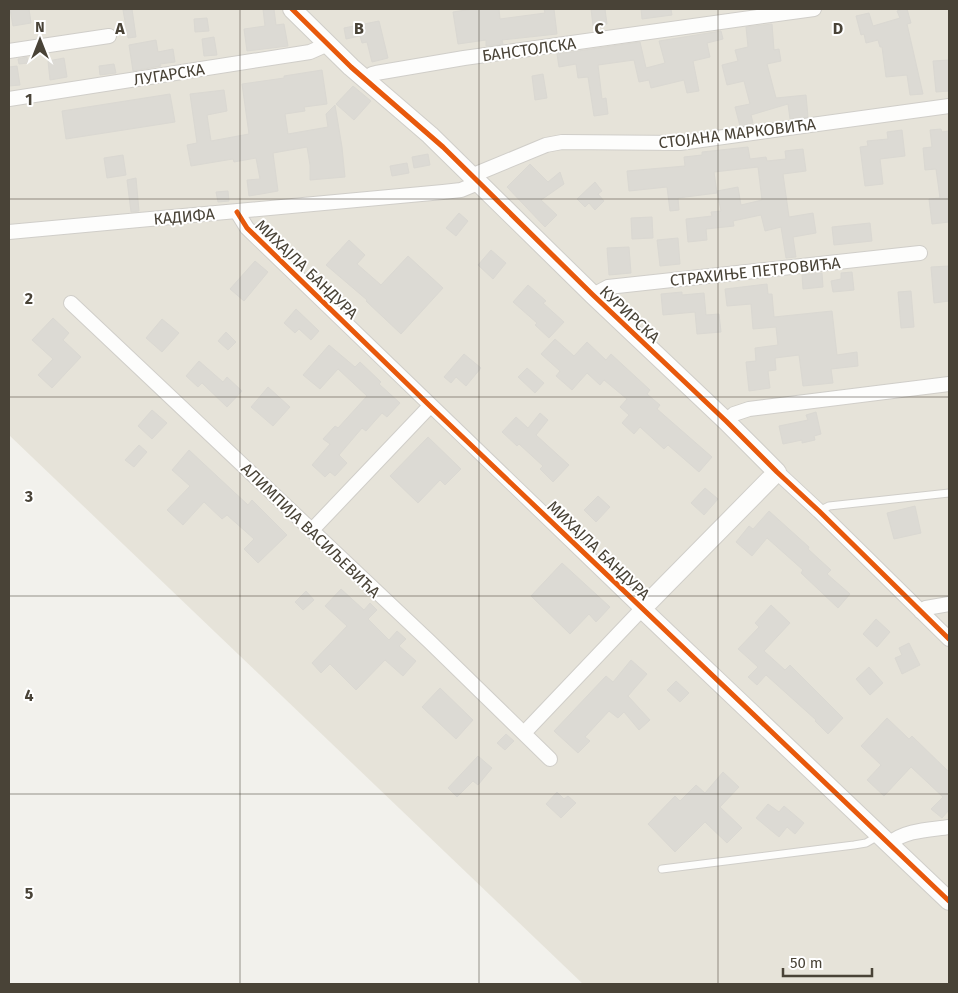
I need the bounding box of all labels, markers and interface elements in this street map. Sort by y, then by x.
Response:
north arrow [15,15,65,65]
text: N [35,19,45,36]
text: A [114,19,125,38]
text: B [354,19,364,38]
text: C [594,19,604,38]
text: D [833,19,843,38]
street label: БАНСТОЛСКА [481,33,578,65]
street label: ЛУГАРСКА [132,59,207,89]
text: 1 [25,90,33,109]
street label: СТОЈАНА МАРКОВИЋА [657,114,818,153]
street label: КАДИФА [153,204,216,229]
street label: МИХАЈЛА БАНДУРА [251,216,362,324]
street label: СТРАХИЊЕ ПЕТРОВИЋА [669,253,842,290]
street label: КУРИРСКА [596,282,664,348]
text: 2 [25,289,33,308]
street label: АЛИМПИЈА ВАСИЉЕВИЋА [237,459,385,602]
text: 3 [24,487,33,506]
street label: МИХАЈЛА БАНДУРА [543,497,654,605]
text: 4 [24,686,34,705]
text: 5 [25,884,34,903]
scale bar [783,946,872,978]
text: 50 m [790,954,823,972]

